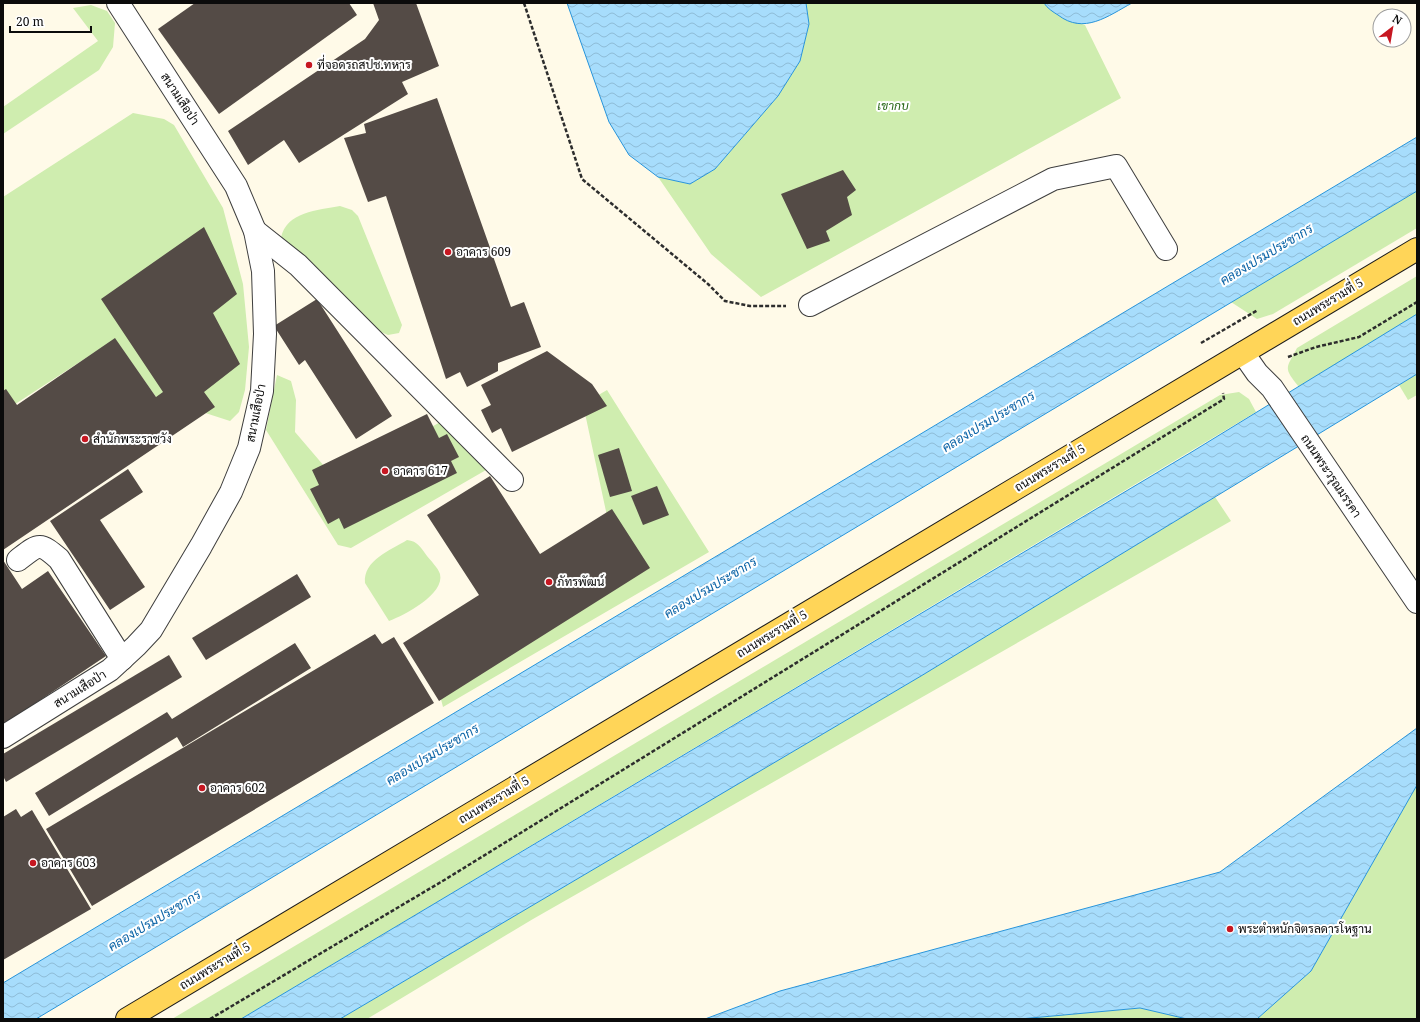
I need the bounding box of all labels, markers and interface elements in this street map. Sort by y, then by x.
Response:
scale bar [10,8,91,34]
north arrow [1372,8,1412,48]
text: N [1390,10,1405,28]
text: 20 m [16,13,44,30]
place label: ที่จอดรถสปช.ทหาร [317,54,411,73]
marker: ที่จอดรถสปช.ทหาร [304,60,314,70]
street label: สนามเสือป่า [157,69,204,128]
park label: เขากบ [877,97,909,114]
water label: คลองเปรมประชากร [1216,219,1316,289]
place label: อาคาร 609 [456,243,511,260]
marker: อาคาร 609 [443,247,453,257]
street label: ถนนพระรามที่ 5 [1288,272,1366,329]
street label: สนามเสือป่า [242,382,270,444]
water label: คลองเปรมประชากร [938,386,1038,456]
place label: สำนักพระราชวัง [93,430,172,447]
street label: ถนนพระวรุณมรรคา [1296,431,1366,521]
marker: สำนักพระราชวัง [80,434,90,444]
street label: ถนนพระรามที่ 5 [1010,438,1088,495]
place label: อาคาร 617 [393,462,448,479]
marker: อาคาร 617 [380,466,390,476]
water label: คลองเปรมประชากร [660,552,760,622]
place label: ภัทรพัฒน์ [557,573,605,590]
marker: ภัทรพัฒน์ [544,577,554,587]
street label: ถนนพระรามที่ 5 [732,604,810,661]
street label: สนามเสือป่า [50,666,109,711]
water label: คลองเปรมประชากร [382,719,482,789]
street label: ถนนพระรามที่ 5 [454,770,532,827]
place label: อาคาร 602 [210,779,265,796]
marker: อาคาร 602 [197,783,207,793]
place label: อาคาร 603 [41,854,96,871]
marker: อาคาร 603 [28,858,38,868]
water label: คลองเปรมประชากร [104,885,204,955]
place label: พระตำหนักจิตรลดารโหฐาน [1238,920,1372,937]
marker: พระตำหนักจิตรลดารโหฐาน [1225,924,1235,934]
street label: ถนนพระรามที่ 5 [175,936,253,993]

